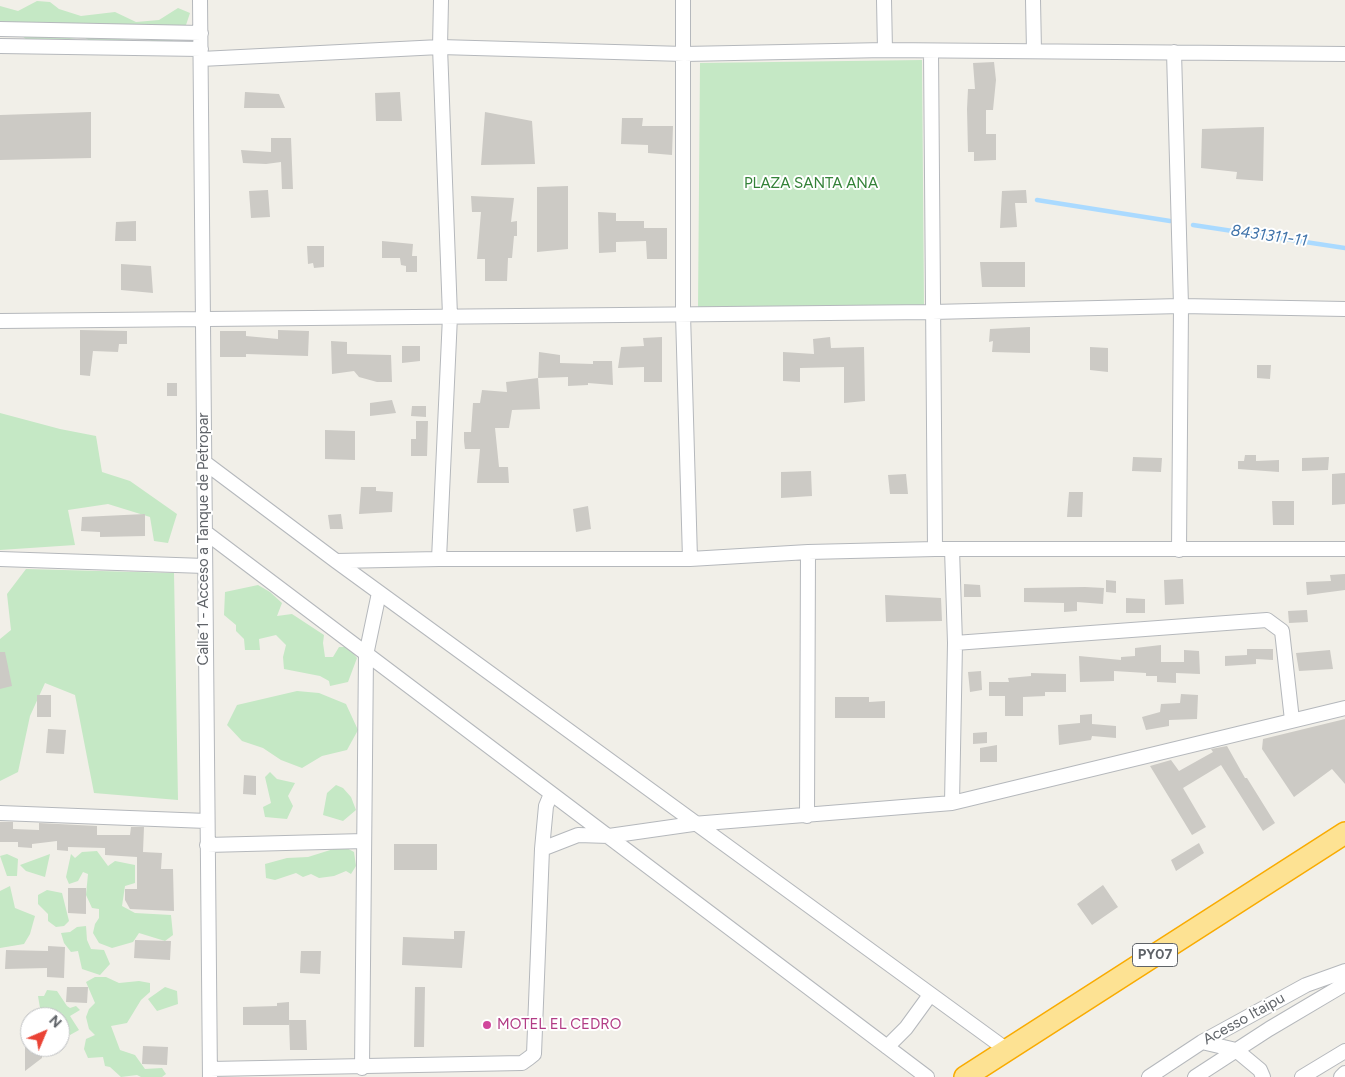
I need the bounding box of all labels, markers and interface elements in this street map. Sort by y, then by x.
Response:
park label: PLAZA SANTA ANA [744,175,878,193]
water label: 8431311-11 [1230,221,1308,251]
street label: Calle 1 - Acceso a Tanque de Petropar [195,413,213,665]
road number: PY07 [1132,944,1178,966]
street label: Acesso Itaipu [1200,989,1288,1049]
north arrow [20,1007,70,1057]
text: N [45,1012,65,1032]
place label: MOTEL EL CEDRO [497,1016,621,1034]
marker: MOTEL EL CEDRO [481,1019,493,1031]

